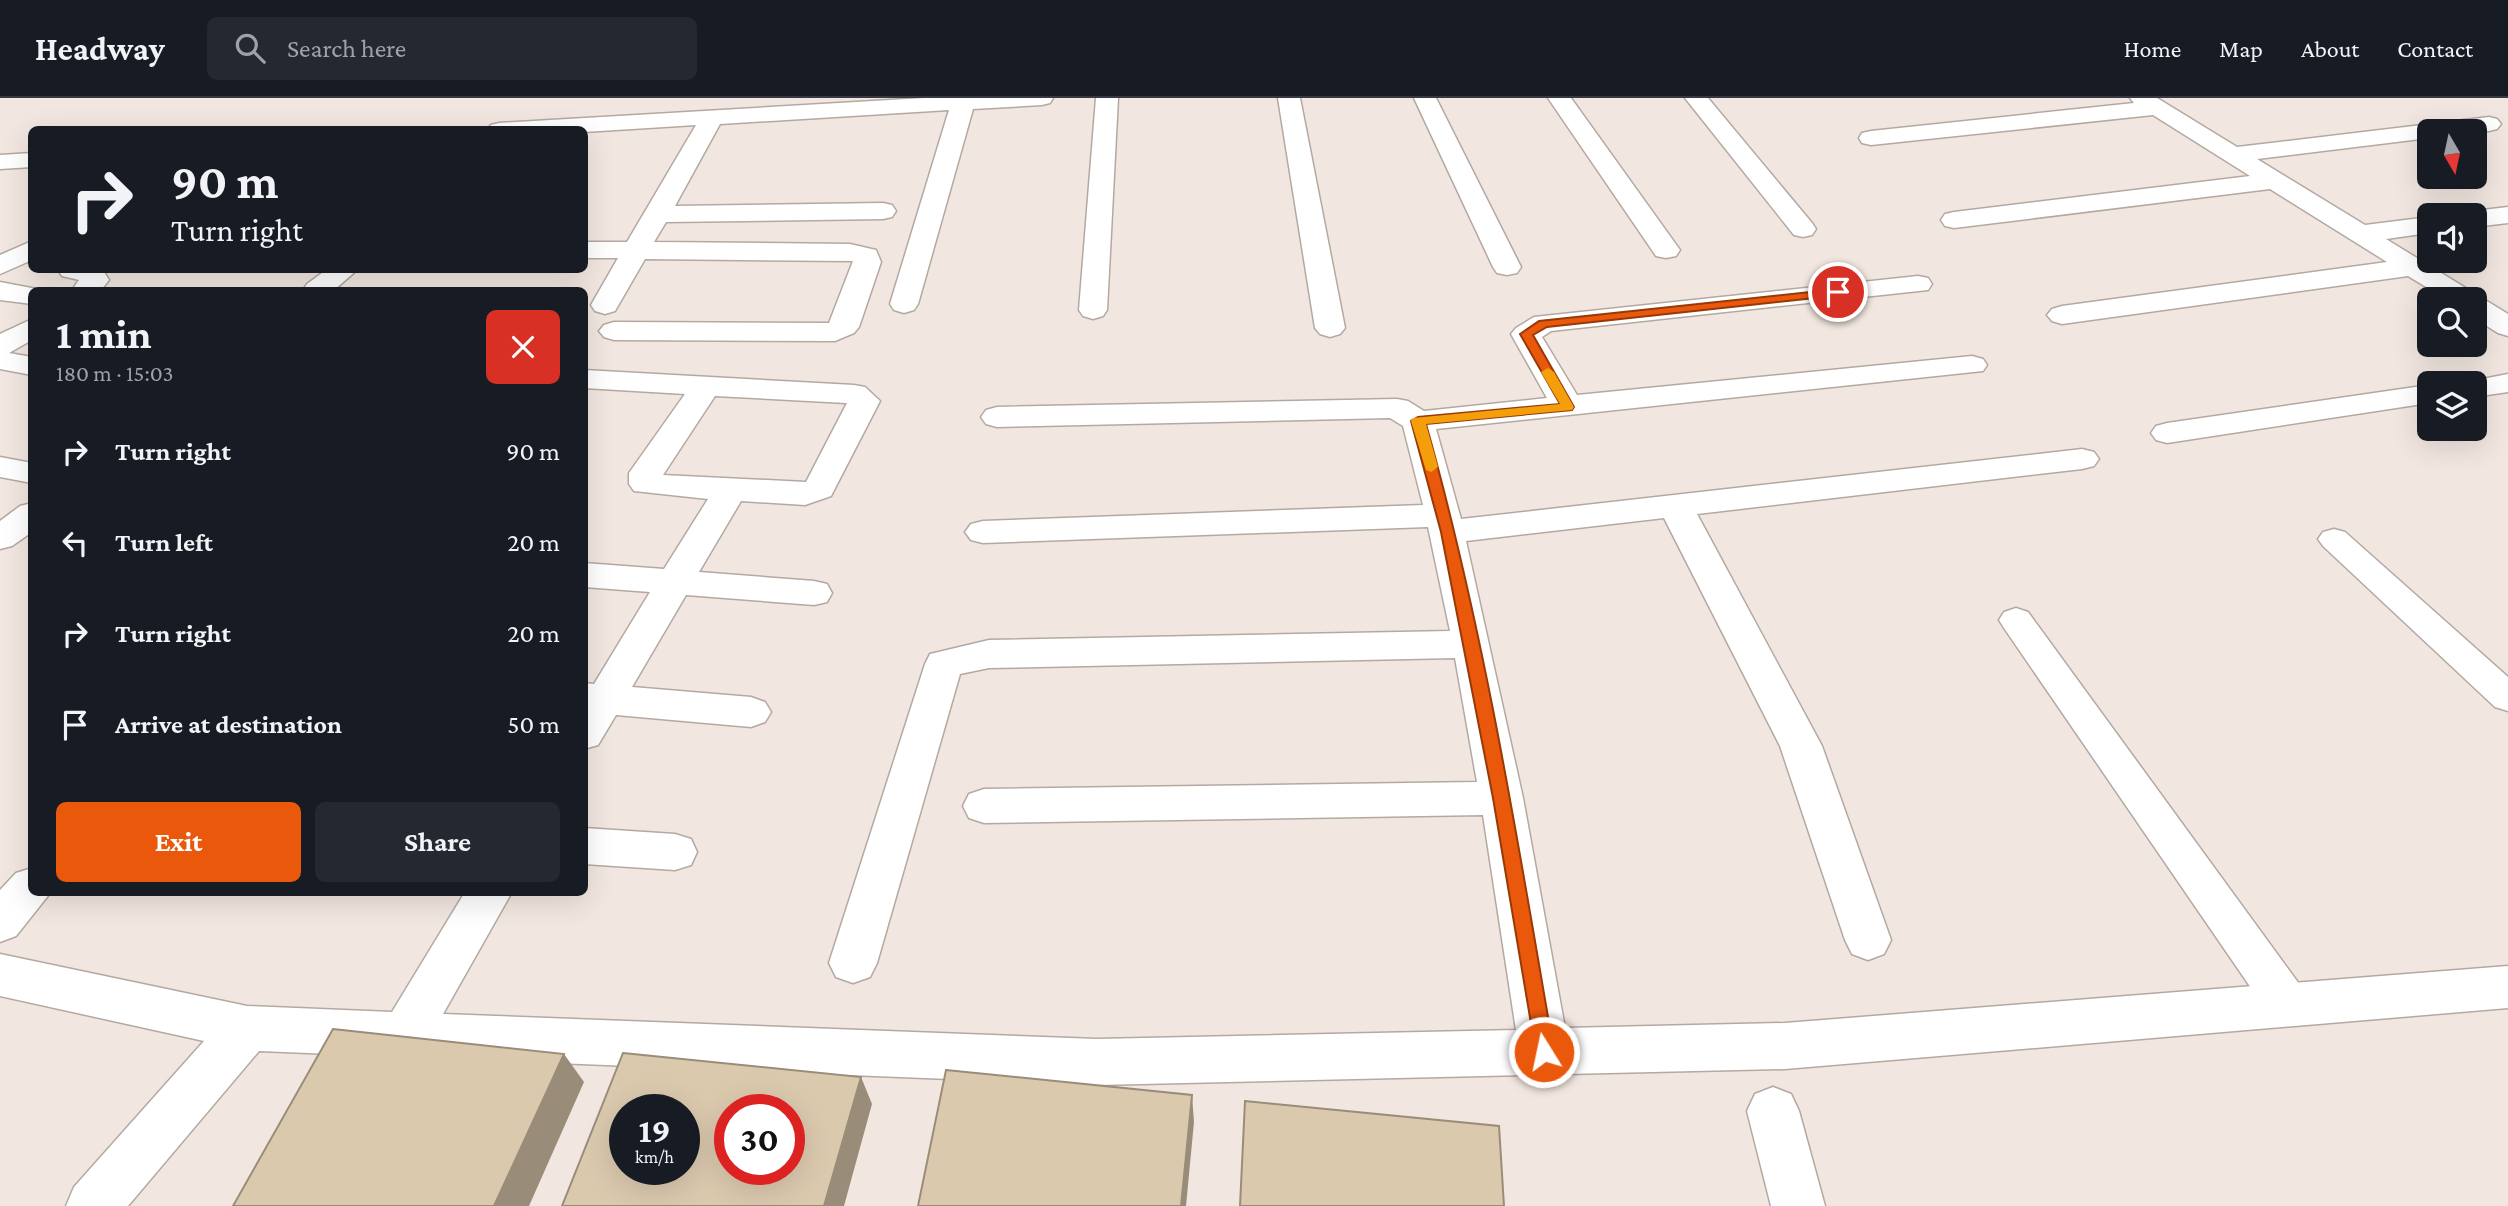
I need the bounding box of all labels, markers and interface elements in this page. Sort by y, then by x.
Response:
search box [207,17,697,80]
icon: search [231,29,269,67]
text: Headway [35,30,165,67]
text: Search here [287,34,406,63]
text: Home [2124,35,2181,62]
text: Map [2219,35,2263,62]
text: About [2301,35,2359,62]
text: Contact [2397,35,2473,62]
north arrow [2417,119,2487,189]
map controls [2417,119,2487,441]
icon: right [56,154,147,245]
text: 90 m [171,154,278,209]
button: sound [2417,203,2487,273]
text: Turn right [171,212,303,248]
pin [1808,262,1868,322]
icon: arrive [1819,273,1857,311]
button: search [2417,287,2487,357]
text: 1 min [56,310,152,357]
button: close [486,310,560,384]
text: 180 m · 15:03 [56,360,173,386]
button: layers [2417,371,2487,441]
icon: right [56,433,94,471]
text: Turn right [115,437,231,466]
text: 90 m [506,437,560,466]
icon: left [56,524,94,562]
text: Turn left [115,528,213,557]
text: 20 m [507,528,560,557]
icon: right [56,615,94,653]
text: Turn right [115,619,231,648]
text: 20 m [507,619,560,648]
icon: arrive [56,706,94,744]
text: Arrive at destination [115,710,342,739]
text: 50 m [507,710,560,739]
button: Exit [56,802,301,882]
button: Share [315,802,560,882]
position arrow [1507,1015,1581,1089]
speed limit sign: 30 [714,1094,805,1185]
text: 19 [638,1111,671,1150]
text: km/h [635,1147,674,1167]

